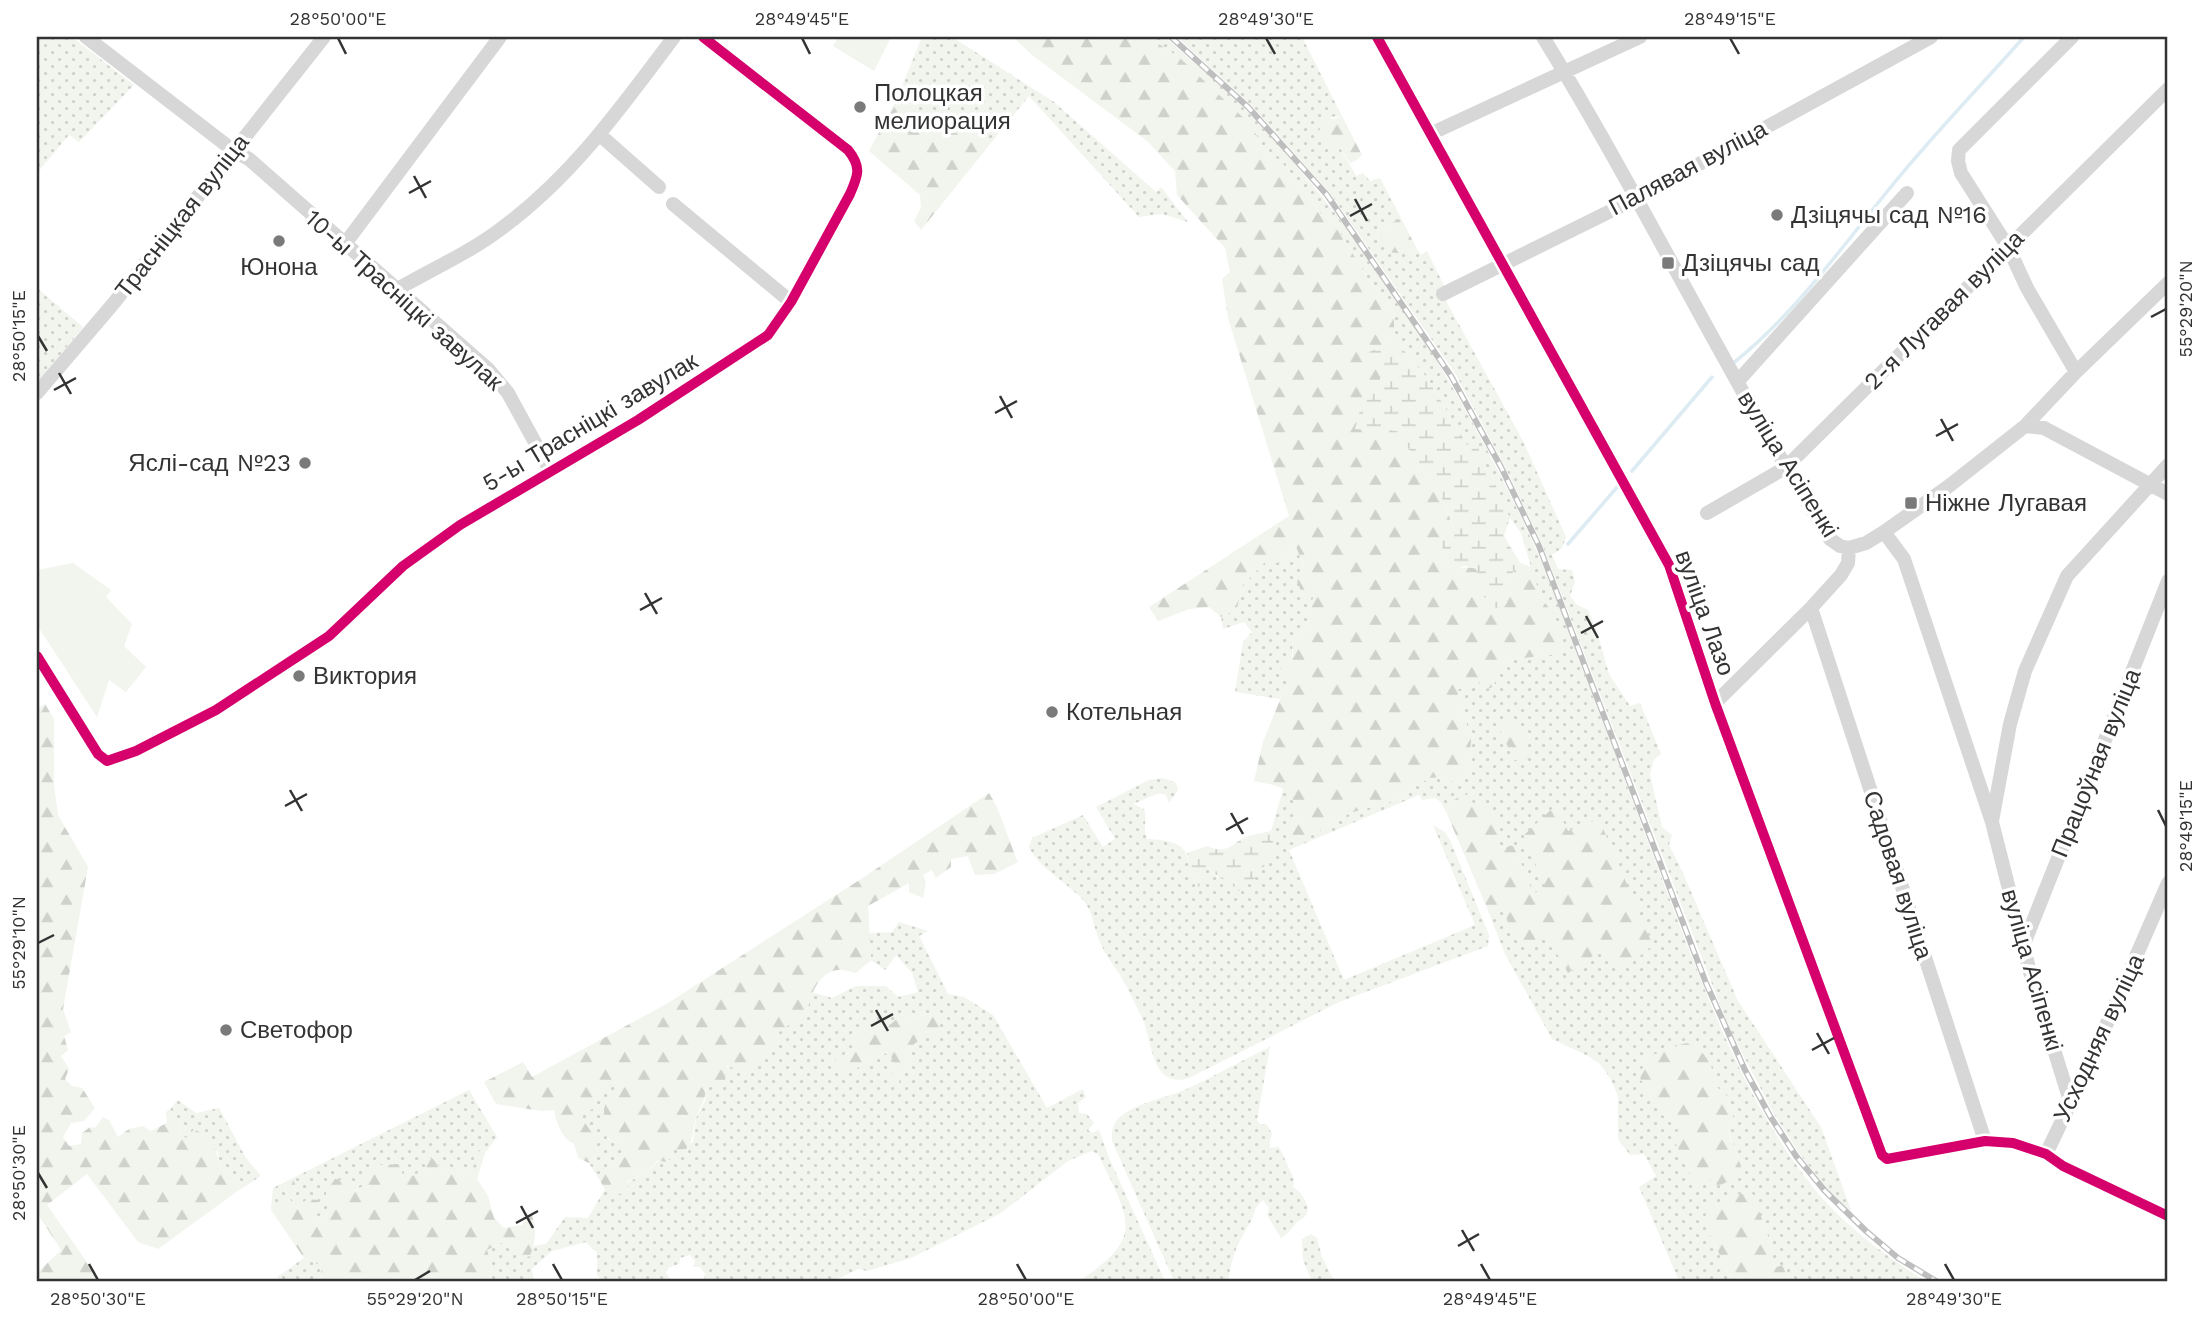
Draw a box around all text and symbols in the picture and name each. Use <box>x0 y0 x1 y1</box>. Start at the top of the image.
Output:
text: 28°50'00"E <box>290 8 386 29</box>
text: 28°49'45"E <box>755 8 849 29</box>
text: 28°49'30"E <box>1218 8 1314 29</box>
text: 28°49'15"E <box>1684 8 1776 29</box>
place label: Полоцкая мелиорация <box>874 79 1011 135</box>
marker: Полоцкая мелиорация <box>852 99 868 115</box>
street label: Палявая вуліца <box>1604 114 1772 221</box>
street label: Трасніцкая вуліца <box>109 128 255 303</box>
place label: Дзіцячы сад №16 <box>1791 201 1987 229</box>
street label: 10-ы Трасніцкі завулак <box>299 204 509 396</box>
marker: Дзіцячы сад №16 <box>1769 207 1785 223</box>
street label: 2-я Лугавая вуліца <box>1859 224 2030 395</box>
marker: Юнона <box>271 233 287 249</box>
place label: Дзіцячы сад <box>1682 249 1819 277</box>
place label: Юнона <box>240 253 318 281</box>
marker: Дзіцячы сад <box>1660 255 1676 271</box>
text: 55°29'20"N <box>2175 260 2196 358</box>
text: 28°50'15"E <box>8 290 29 382</box>
street label: 5-ы Трасніцкі завулак <box>477 346 703 497</box>
street label: вуліца Асіпенкі <box>1732 386 1844 542</box>
place label: Яслі-сад №23 <box>128 449 291 477</box>
marker: Яслі-сад №23 <box>297 455 313 471</box>
place label: Ніжне Лугавая <box>1925 489 2087 517</box>
marker: Ніжне Лугавая <box>1903 495 1919 511</box>
street label: вуліца Лазо <box>1669 547 1741 679</box>
place label: Виктория <box>313 662 417 690</box>
street label: Працоўная вуліца <box>2045 664 2147 861</box>
marker: Виктория <box>291 668 307 684</box>
place label: Котельная <box>1066 698 1182 726</box>
marker: Котельная <box>1044 704 1060 720</box>
text: 28°49'15"E <box>2175 780 2196 872</box>
street label: Садовая вуліца <box>1858 787 1939 963</box>
street label: вуліца Асіпенкі <box>1996 886 2068 1054</box>
text: 55°29'10"N <box>8 896 29 990</box>
street label: Усходняя вуліца <box>2048 949 2150 1126</box>
place label: Светофор <box>240 1016 353 1044</box>
marker: Светофор <box>218 1022 234 1038</box>
text: 28°50'30"E <box>8 1125 29 1221</box>
text: 28°50'30"E <box>50 1288 146 1309</box>
text: 55°29'20"N <box>366 1288 464 1309</box>
text: 28°50'15"E <box>516 1288 608 1309</box>
text: 28°50'00"E <box>978 1288 1074 1309</box>
text: 28°49'45"E <box>1443 1288 1537 1309</box>
text: 28°49'30"E <box>1906 1288 2002 1309</box>

